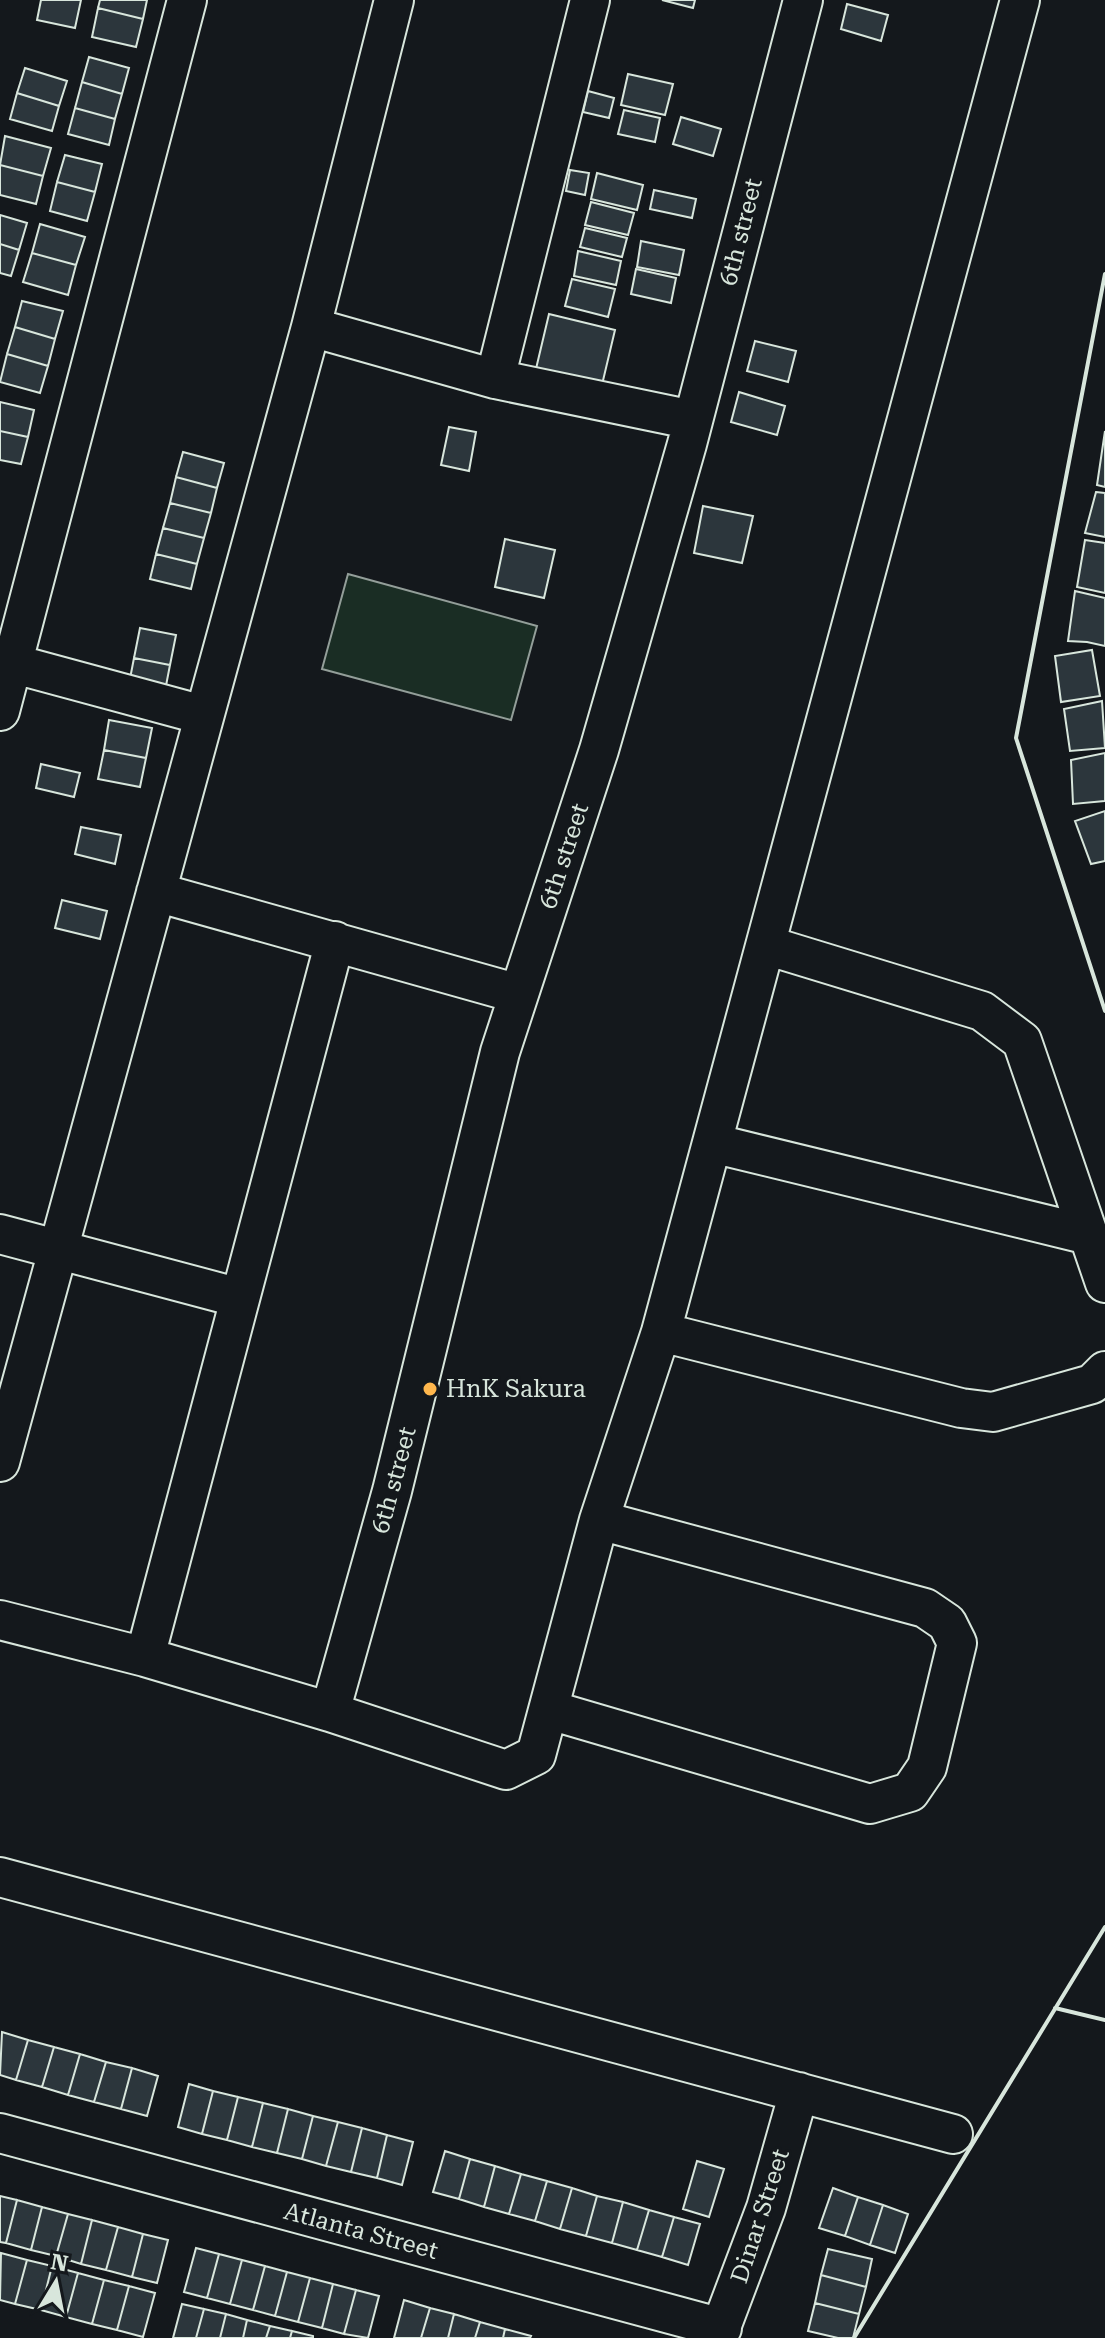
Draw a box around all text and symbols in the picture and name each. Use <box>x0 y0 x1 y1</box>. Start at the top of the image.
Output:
street label: 6th street <box>714 176 768 288</box>
street label: 6th street <box>534 800 594 912</box>
place label: HnK Sakura <box>446 1375 586 1403</box>
marker: HnK Sakura <box>421 1380 439 1398</box>
street label: 6th street <box>366 1424 422 1536</box>
street label: Dinar Street <box>725 2145 795 2287</box>
street label: Atlanta Street <box>281 2197 441 2265</box>
north arrow <box>16 2242 96 2322</box>
text: N <box>49 2249 70 2277</box>

